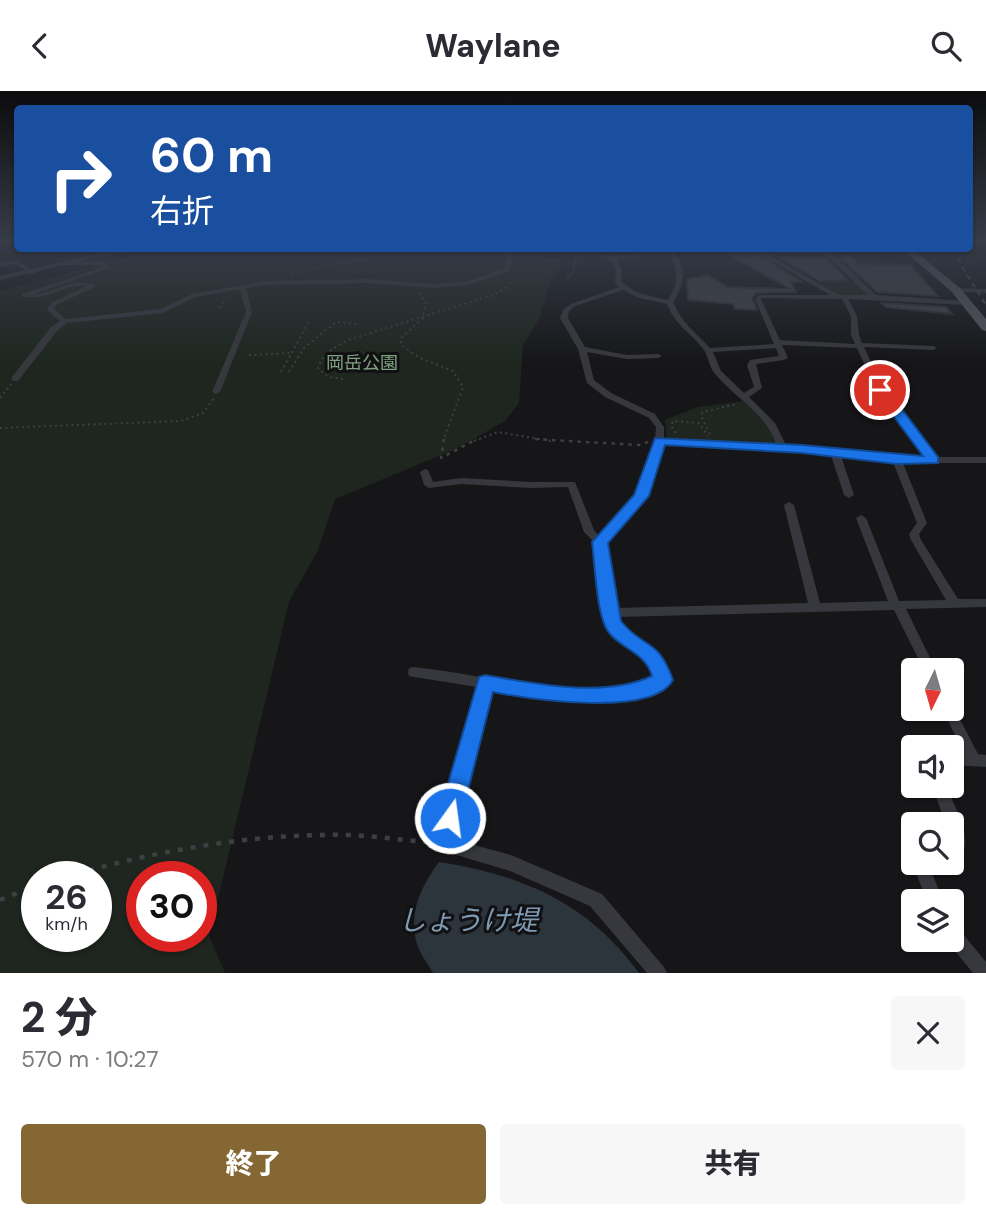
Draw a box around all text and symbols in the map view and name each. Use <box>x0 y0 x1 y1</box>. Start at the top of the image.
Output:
text: Waylane <box>425 25 561 67</box>
icon: back <box>21 27 59 65</box>
icon: search <box>927 27 965 65</box>
text: 60 m <box>150 123 273 187</box>
icon: right <box>35 133 126 224</box>
text: 右折 <box>150 190 214 232</box>
park label: 岡岳公園 <box>326 351 398 375</box>
pin <box>850 360 910 420</box>
icon: arrive <box>861 371 899 409</box>
north arrow <box>901 658 964 721</box>
map controls <box>901 658 964 952</box>
button: sound <box>901 735 964 798</box>
position arrow <box>413 781 487 855</box>
button: search <box>901 812 964 875</box>
speed limit sign: 30 <box>126 861 217 952</box>
text: 26 <box>45 874 88 920</box>
button: layers <box>901 889 964 952</box>
water label: しょうけ堤 <box>398 902 541 939</box>
text: km/h <box>45 912 88 936</box>
text: 2 分 <box>21 990 97 1045</box>
button: close <box>891 996 965 1070</box>
text: 570 m · 10:27 <box>21 1044 158 1074</box>
button: 終了 <box>21 1124 486 1204</box>
button: 共有 <box>500 1124 965 1204</box>

